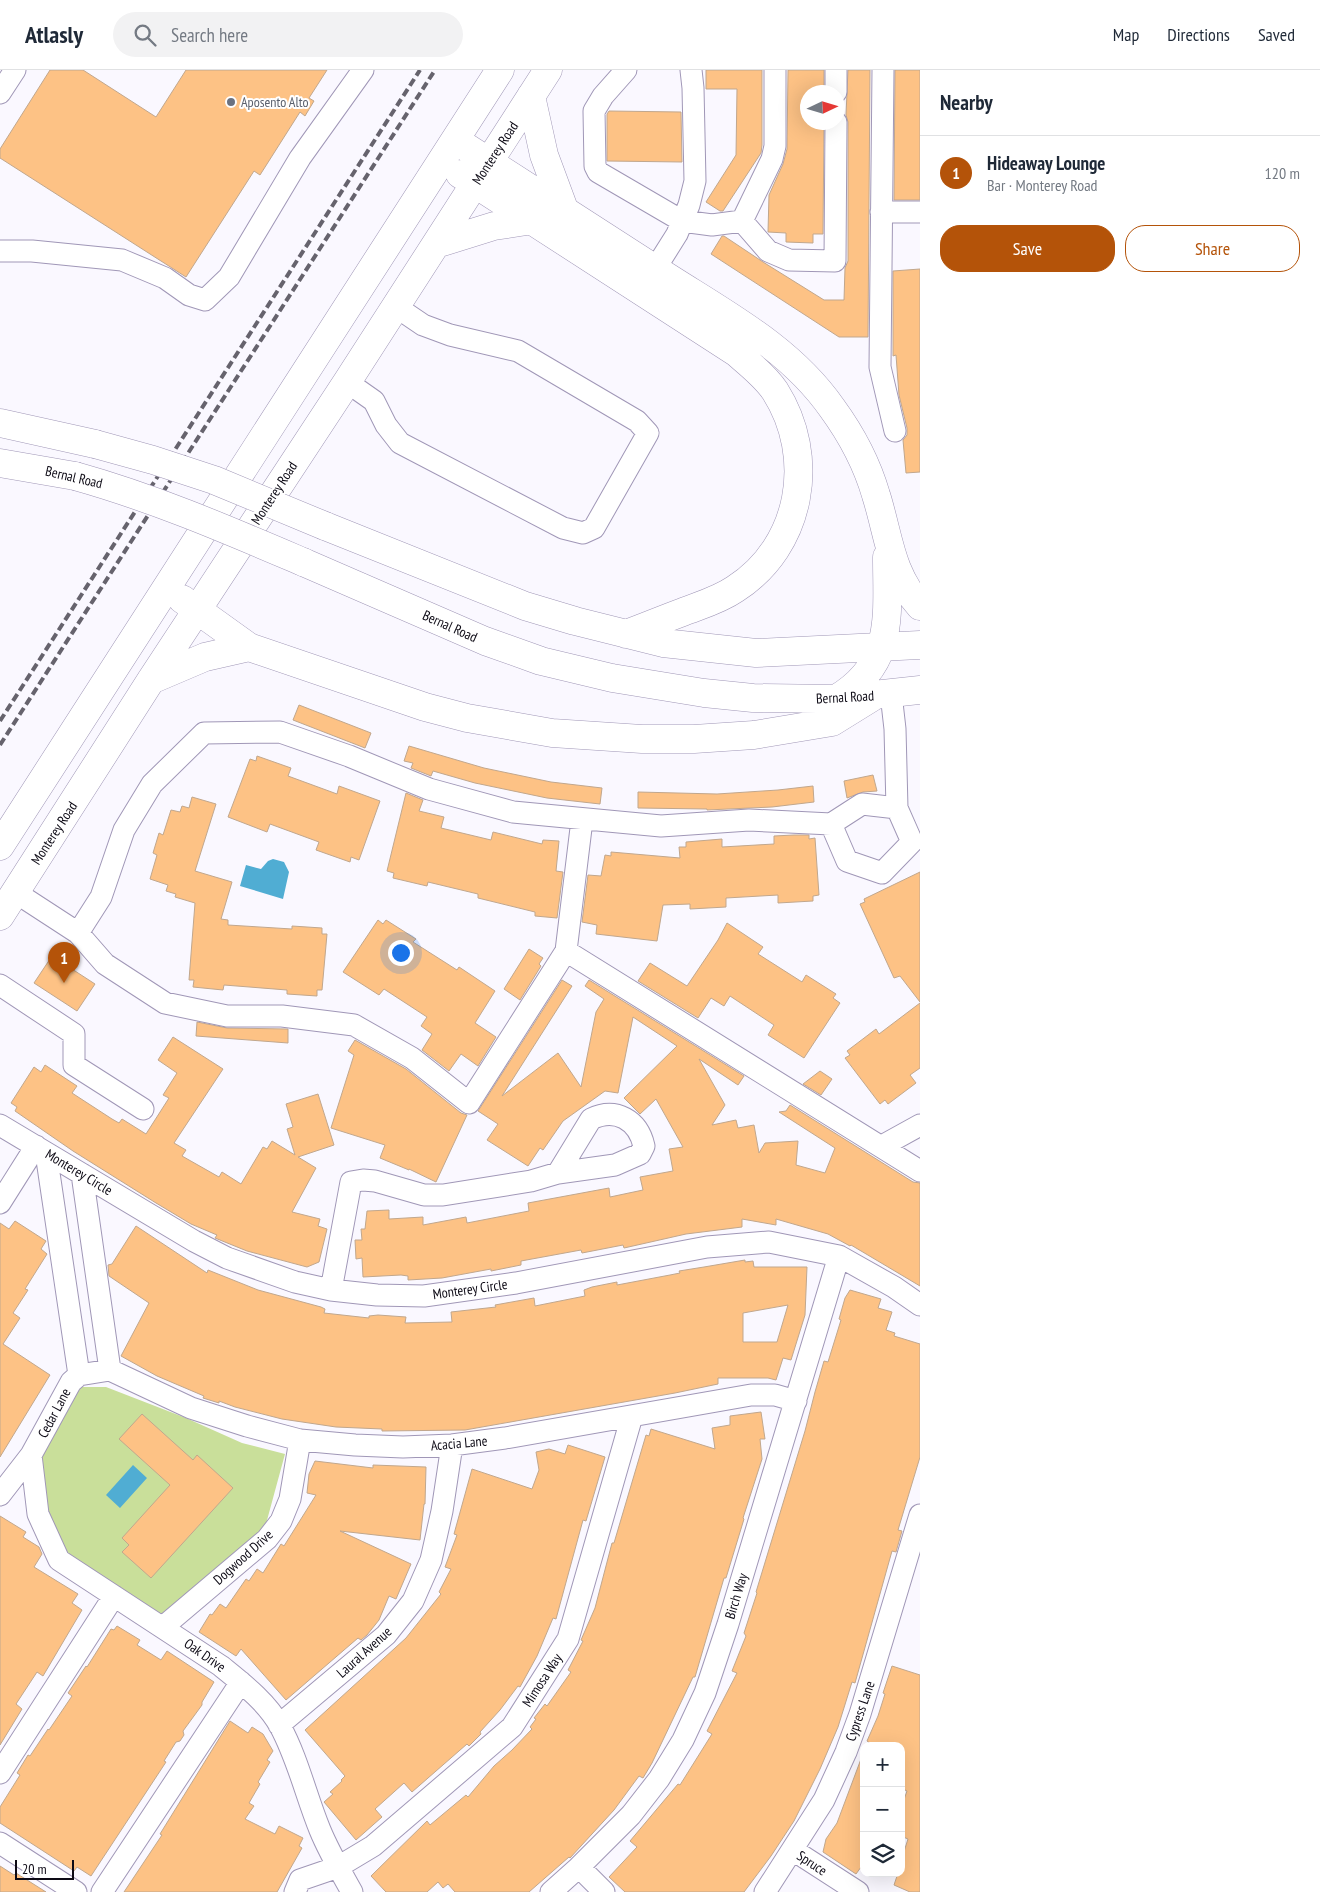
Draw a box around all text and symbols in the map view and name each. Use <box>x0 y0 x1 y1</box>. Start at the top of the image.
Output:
search box <box>113 12 463 57</box>
text: Atlasly <box>25 19 83 50</box>
icon: search <box>131 21 159 49</box>
text: Search here <box>171 23 248 47</box>
text: Map <box>1113 23 1139 46</box>
text: Directions <box>1167 23 1230 46</box>
text: Saved <box>1258 23 1295 46</box>
north arrow <box>800 85 845 130</box>
text: Nearby <box>940 89 993 116</box>
place label: Aposento Alto <box>241 93 308 111</box>
marker: Aposento Alto <box>225 96 237 108</box>
street label: Monterey Road <box>468 118 522 188</box>
text: Hideaway Lounge <box>987 151 1106 175</box>
text: 1 <box>952 163 960 183</box>
text: 120 m <box>1265 163 1300 183</box>
text: Bar · Monterey Road <box>987 175 1097 195</box>
button: Save <box>940 225 1115 272</box>
button: Share <box>1125 225 1300 272</box>
street label: Monterey Road <box>247 458 301 528</box>
street label: Bernal Road <box>44 462 104 492</box>
street label: Bernal Road <box>420 606 480 646</box>
street label: Bernal Road <box>816 686 874 708</box>
street label: Monterey Road <box>27 798 81 868</box>
your location <box>388 940 414 966</box>
pin: 1 <box>48 942 80 983</box>
street label: Monterey Circle <box>42 1145 116 1199</box>
street label: Monterey Circle <box>432 1275 509 1303</box>
street label: Cedar Lane <box>34 1385 75 1441</box>
street label: Acacia Lane <box>430 1432 488 1454</box>
street label: Dogwood Drive <box>209 1525 277 1588</box>
street label: Birch Way <box>720 1570 752 1621</box>
street label: Laural Avenue <box>333 1622 395 1681</box>
street label: Oak Drive <box>181 1634 230 1676</box>
street label: Mimosa Way <box>518 1649 566 1710</box>
street label: Cypress Lane <box>841 1678 879 1743</box>
map controls <box>860 1742 905 1877</box>
button: + <box>860 1742 905 1787</box>
button: − <box>860 1787 905 1832</box>
button: layers <box>860 1832 905 1877</box>
street label: Spruce <box>793 1847 831 1880</box>
scale bar <box>15 1857 74 1880</box>
text: 20 m <box>22 1860 47 1878</box>

